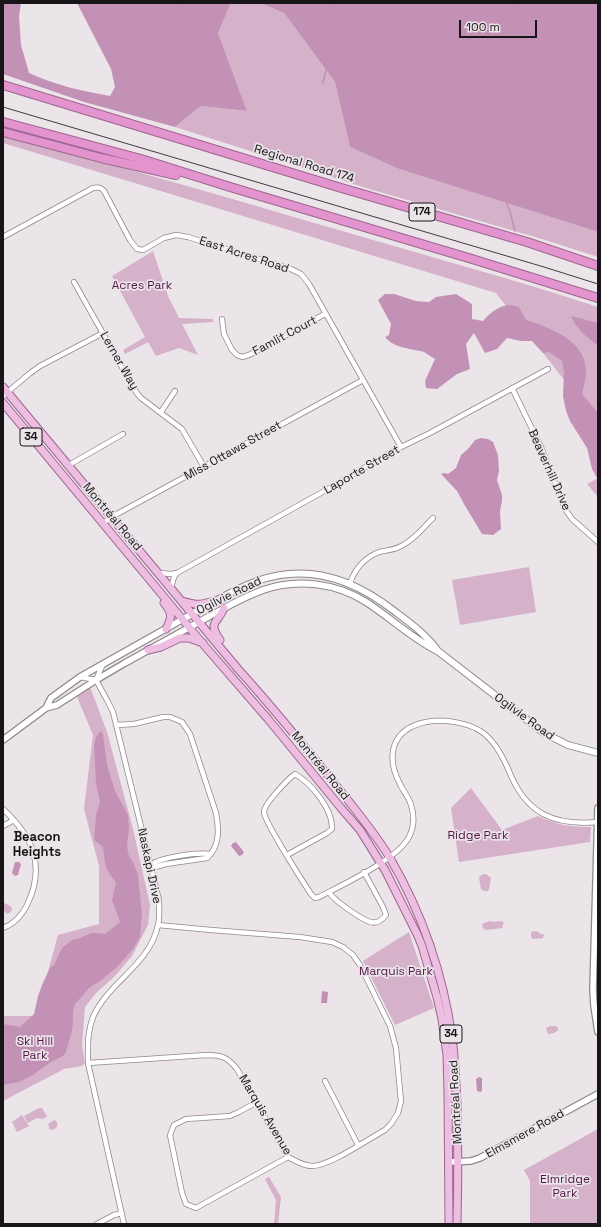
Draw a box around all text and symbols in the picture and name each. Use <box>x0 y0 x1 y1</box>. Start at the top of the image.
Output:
scale bar <box>461 12 539 38</box>
text: 100 m <box>466 19 500 35</box>
street label: Regional Road 174 <box>252 142 356 186</box>
road number: 174 <box>409 203 435 221</box>
street label: East Acres Road <box>197 234 291 276</box>
park label: Acres Park <box>112 279 172 293</box>
street label: Famlit Court <box>250 313 320 359</box>
street label: Lerner Way <box>97 329 141 393</box>
street label: Miss Ottawa Street <box>182 418 284 484</box>
street label: Beaverhill Drive <box>525 427 573 513</box>
road number: 34 <box>20 428 42 446</box>
street label: Laporte Street <box>321 442 403 498</box>
street label: Montréal Road <box>79 480 145 554</box>
street label: Ogilvie Road <box>194 574 264 618</box>
street label: Ogilvie Road <box>491 690 557 744</box>
street label: Montréal Road <box>288 729 352 803</box>
street label: Naskapi Drive <box>134 827 164 905</box>
district label: Beacon Heights <box>13 829 61 860</box>
park label: Ridge Park <box>447 829 509 843</box>
park label: Marquis Park <box>359 965 433 979</box>
road number: 34 <box>440 1025 462 1043</box>
park label: Ski Hill Park <box>17 1035 53 1063</box>
street label: Montréal Road <box>447 1060 465 1144</box>
street label: Marquis Avenue <box>235 1072 295 1158</box>
street label: Elmsmere Road <box>483 1106 567 1162</box>
park label: Elmridge Park <box>540 1173 590 1201</box>

